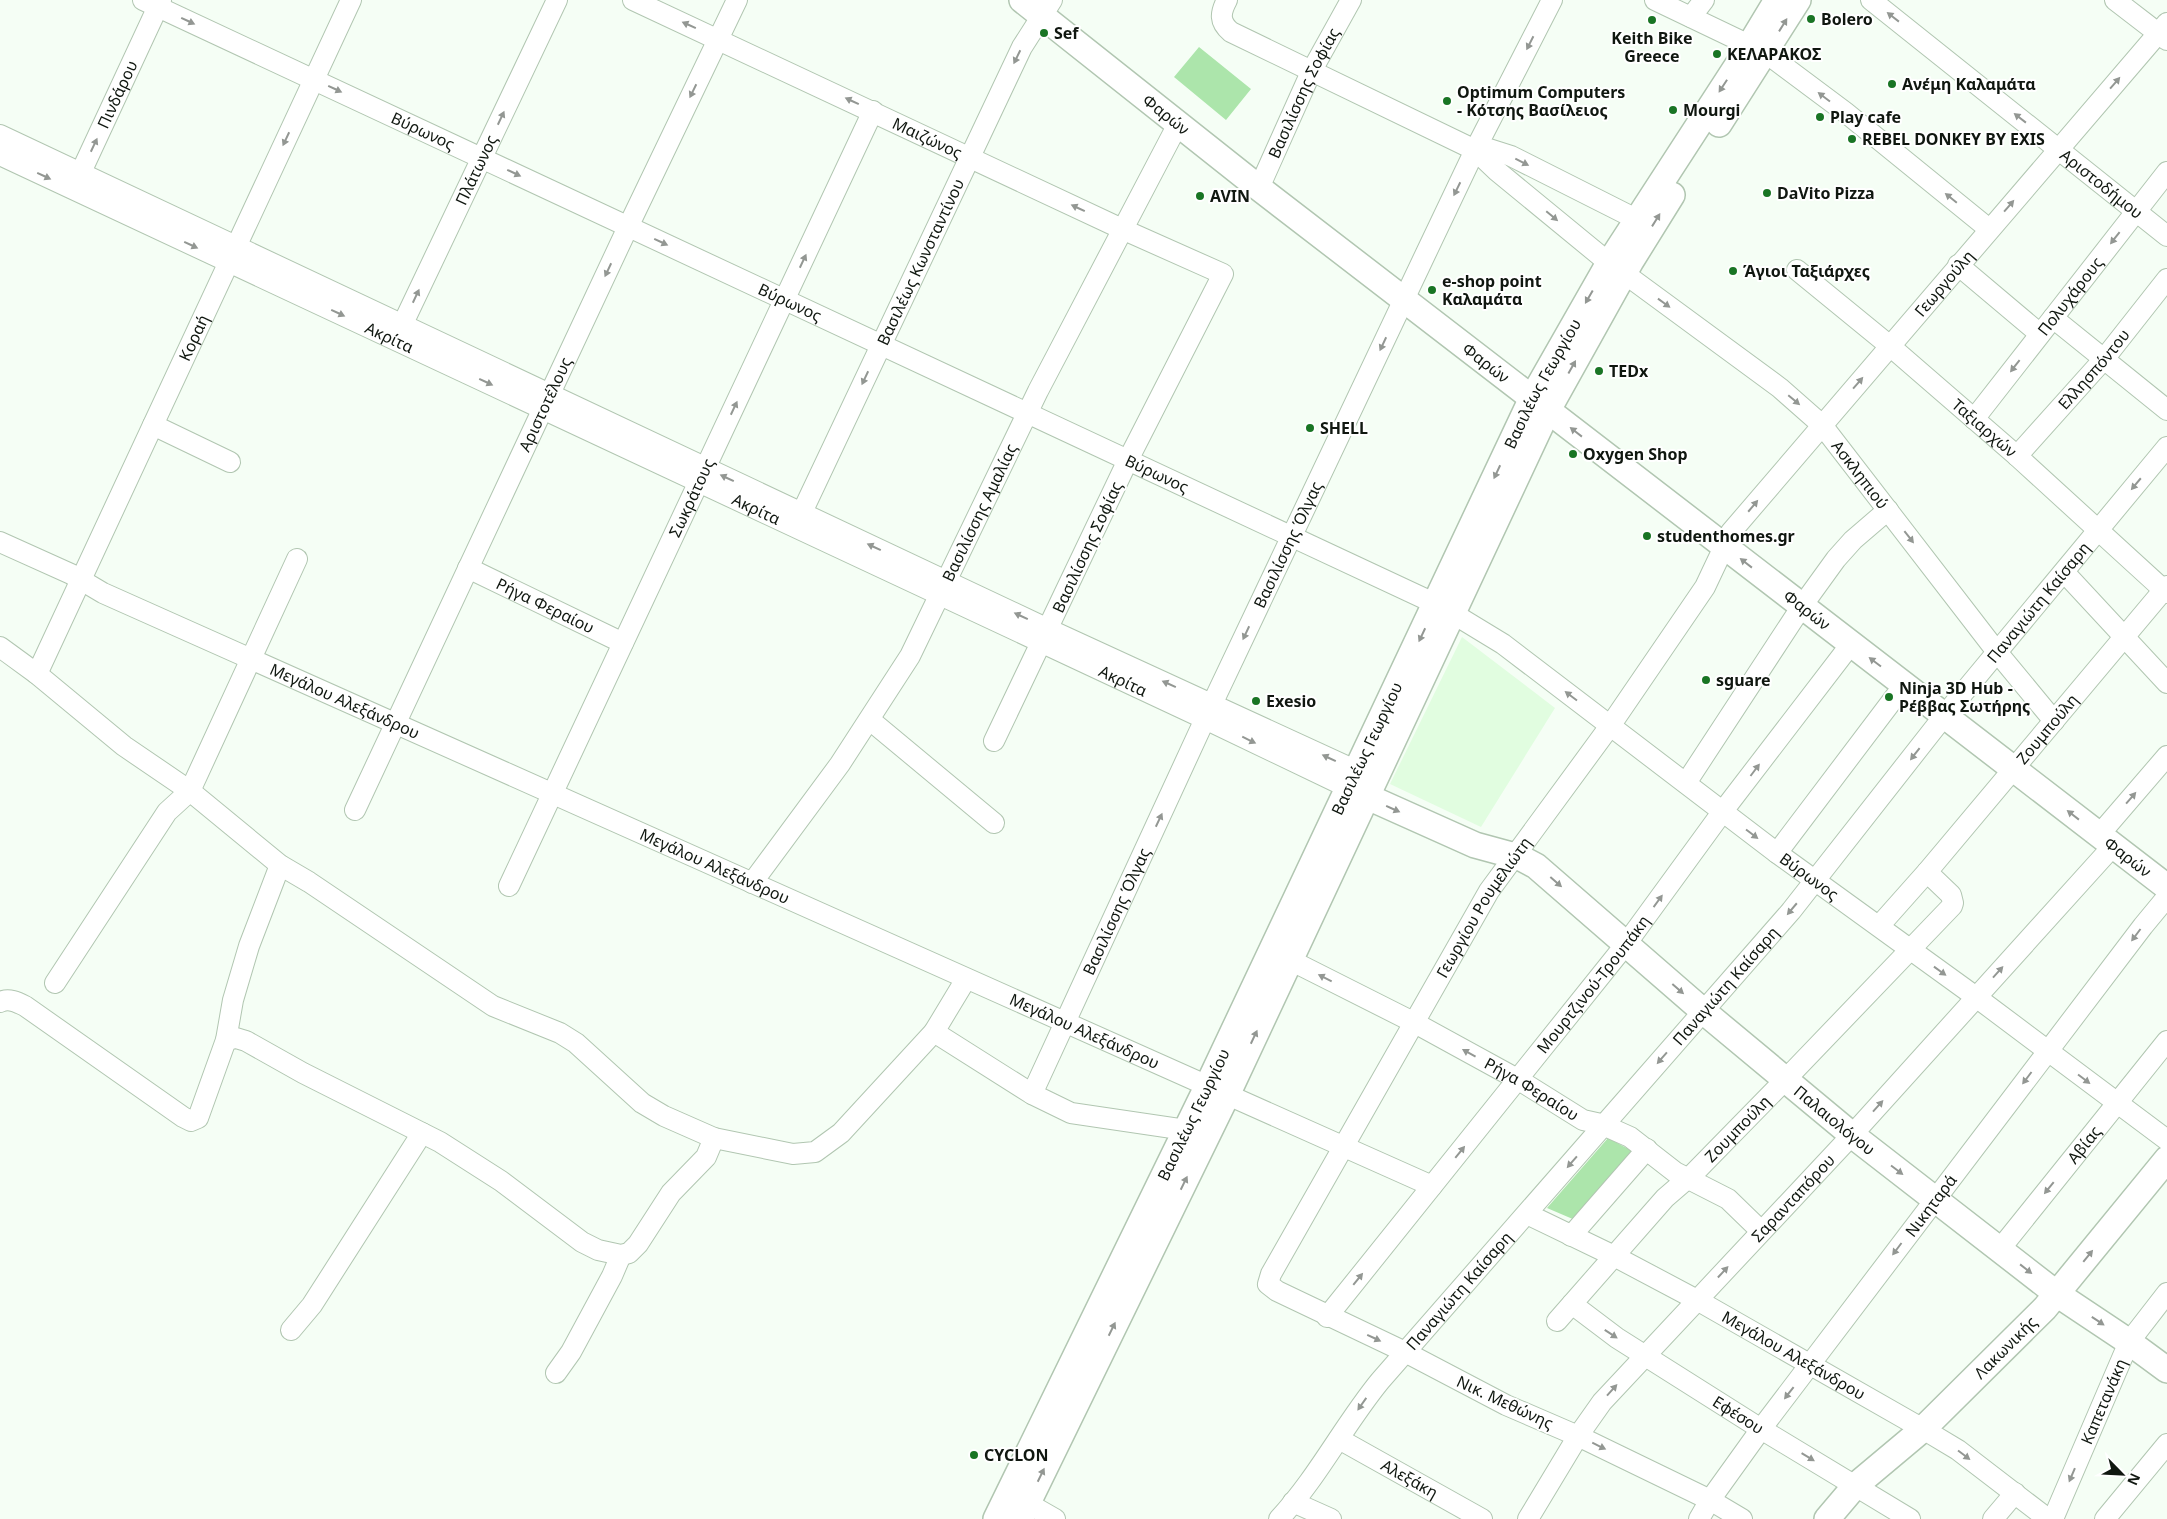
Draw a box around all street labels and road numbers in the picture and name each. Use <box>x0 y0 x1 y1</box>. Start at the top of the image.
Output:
street label: Βασιλίσσης Σοφίας <box>1263 23 1345 162</box>
street label: Πινδάρου <box>92 57 143 132</box>
street label: Φαρών <box>1138 89 1194 140</box>
street label: Βύρωνος <box>388 106 458 155</box>
street label: Μαιζώνος <box>889 112 966 164</box>
street label: Πλάτωνος <box>450 131 502 209</box>
street label: Αριστοδήμου <box>2056 144 2148 224</box>
street label: Βασιλέως Κωνσταντίνου <box>872 175 969 349</box>
street label: Γεωργούλη <box>1909 245 1979 321</box>
street label: Πολυχάρους <box>2032 252 2108 340</box>
street label: Βύρωνος <box>755 278 825 327</box>
street label: Κοραή <box>173 311 214 365</box>
street label: Βασιλέως Γεωργίου <box>1499 315 1586 452</box>
street label: Ακρίτα <box>362 317 417 358</box>
street label: Ελλησπόντου <box>2053 324 2135 414</box>
street label: Φαρών <box>1458 338 1514 388</box>
street label: Αριστοτέλους <box>513 353 577 455</box>
street label: Ταξιαρχών <box>1947 394 2022 462</box>
street label: Ασκληπιού <box>1827 436 1894 513</box>
street label: Βασιλίσσης Αμαλίας <box>937 440 1022 585</box>
street label: Βύρωνος <box>1122 449 1192 498</box>
street label: Σωκράτους <box>663 455 719 541</box>
street label: Βασιλίσσης Όλγας <box>1248 477 1327 612</box>
street label: Βασιλίσσης Σοφίας <box>1047 478 1127 616</box>
street label: Ακρίτα <box>729 488 784 530</box>
street label: Παναγιώτη Καίσαρη <box>1982 537 2095 667</box>
street label: Ρήγα Φεραίου <box>493 572 598 639</box>
street label: Φαρών <box>1779 585 1835 635</box>
street label: Μεγάλου Αλεξάνδρου <box>267 658 423 744</box>
street label: Ακρίτα <box>1095 660 1151 701</box>
street label: Βασιλέως Γεωργίου <box>1326 678 1407 819</box>
street label: Ζουμπούλη <box>2011 689 2083 769</box>
street label: Μεγάλου Αλεξάνδρου <box>636 823 793 909</box>
street label: Γεωργίου Ρουμελιώτη <box>1431 832 1536 982</box>
street label: Φαρών <box>2100 832 2156 882</box>
street label: Βασιλίσσης Όλγας <box>1077 844 1155 979</box>
street label: Βύρωνος <box>1775 848 1843 905</box>
street label: Μουρτζινού-Τρουπάκη <box>1532 911 1654 1058</box>
street label: Παναγιώτη Καίσαρη <box>1668 922 1783 1050</box>
street label: Μεγάλου Αλεξάνδρου <box>1006 988 1163 1074</box>
street label: Βασιλέως Γεωργίου <box>1152 1045 1235 1184</box>
street label: Ρήγα Φεραίου <box>1481 1052 1583 1126</box>
street label: Παλαιολόγου <box>1789 1080 1880 1160</box>
street label: Ζουμπούλη <box>1700 1090 1775 1167</box>
street label: Αβίας <box>2062 1121 2106 1168</box>
street label: Σαρανταπόρου <box>1746 1149 1840 1247</box>
street label: Νικηταρά <box>1900 1170 1962 1241</box>
street label: Παναγιώτη Καίσαρη <box>1401 1227 1517 1355</box>
street label: Μεγάλου Αλεξάνδρου <box>1718 1306 1869 1405</box>
street label: Λακωνικής <box>1969 1311 2042 1383</box>
street label: Καπετανάκη <box>2075 1355 2132 1448</box>
street label: Νικ. Μεθώνης <box>1453 1370 1557 1434</box>
street label: Εφέσου <box>1709 1390 1768 1439</box>
street label: Αλεξάκη <box>1377 1454 1442 1503</box>

